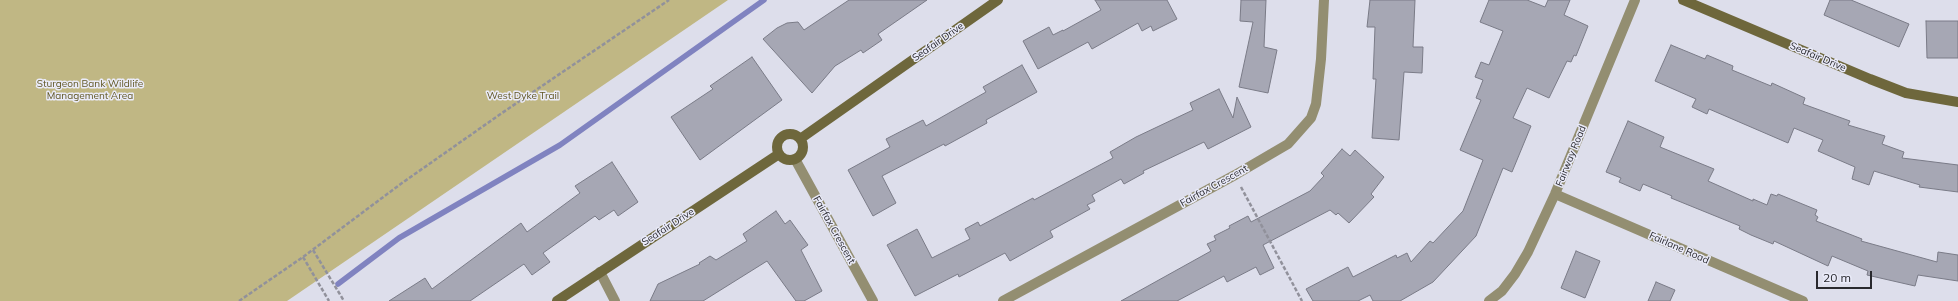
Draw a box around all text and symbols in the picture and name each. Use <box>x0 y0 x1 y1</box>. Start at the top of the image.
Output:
street label: Seafair Drive <box>910 20 966 64</box>
street label: Seafair Drive <box>1788 40 1848 74</box>
park label: Sturgeon Bank Wildlife Management Area <box>37 78 143 102</box>
park label: West Dyke Trail <box>487 90 559 102</box>
street label: Fairway Road <box>1553 124 1589 188</box>
street label: Fairfax Crescent <box>1178 162 1250 210</box>
street label: Fairfax Crescent <box>810 194 858 266</box>
street label: Seafair Drive <box>640 206 696 248</box>
street label: Fairlane Road <box>1647 229 1711 267</box>
scale bar <box>1818 263 1874 289</box>
text: 20 m <box>1823 270 1851 285</box>

